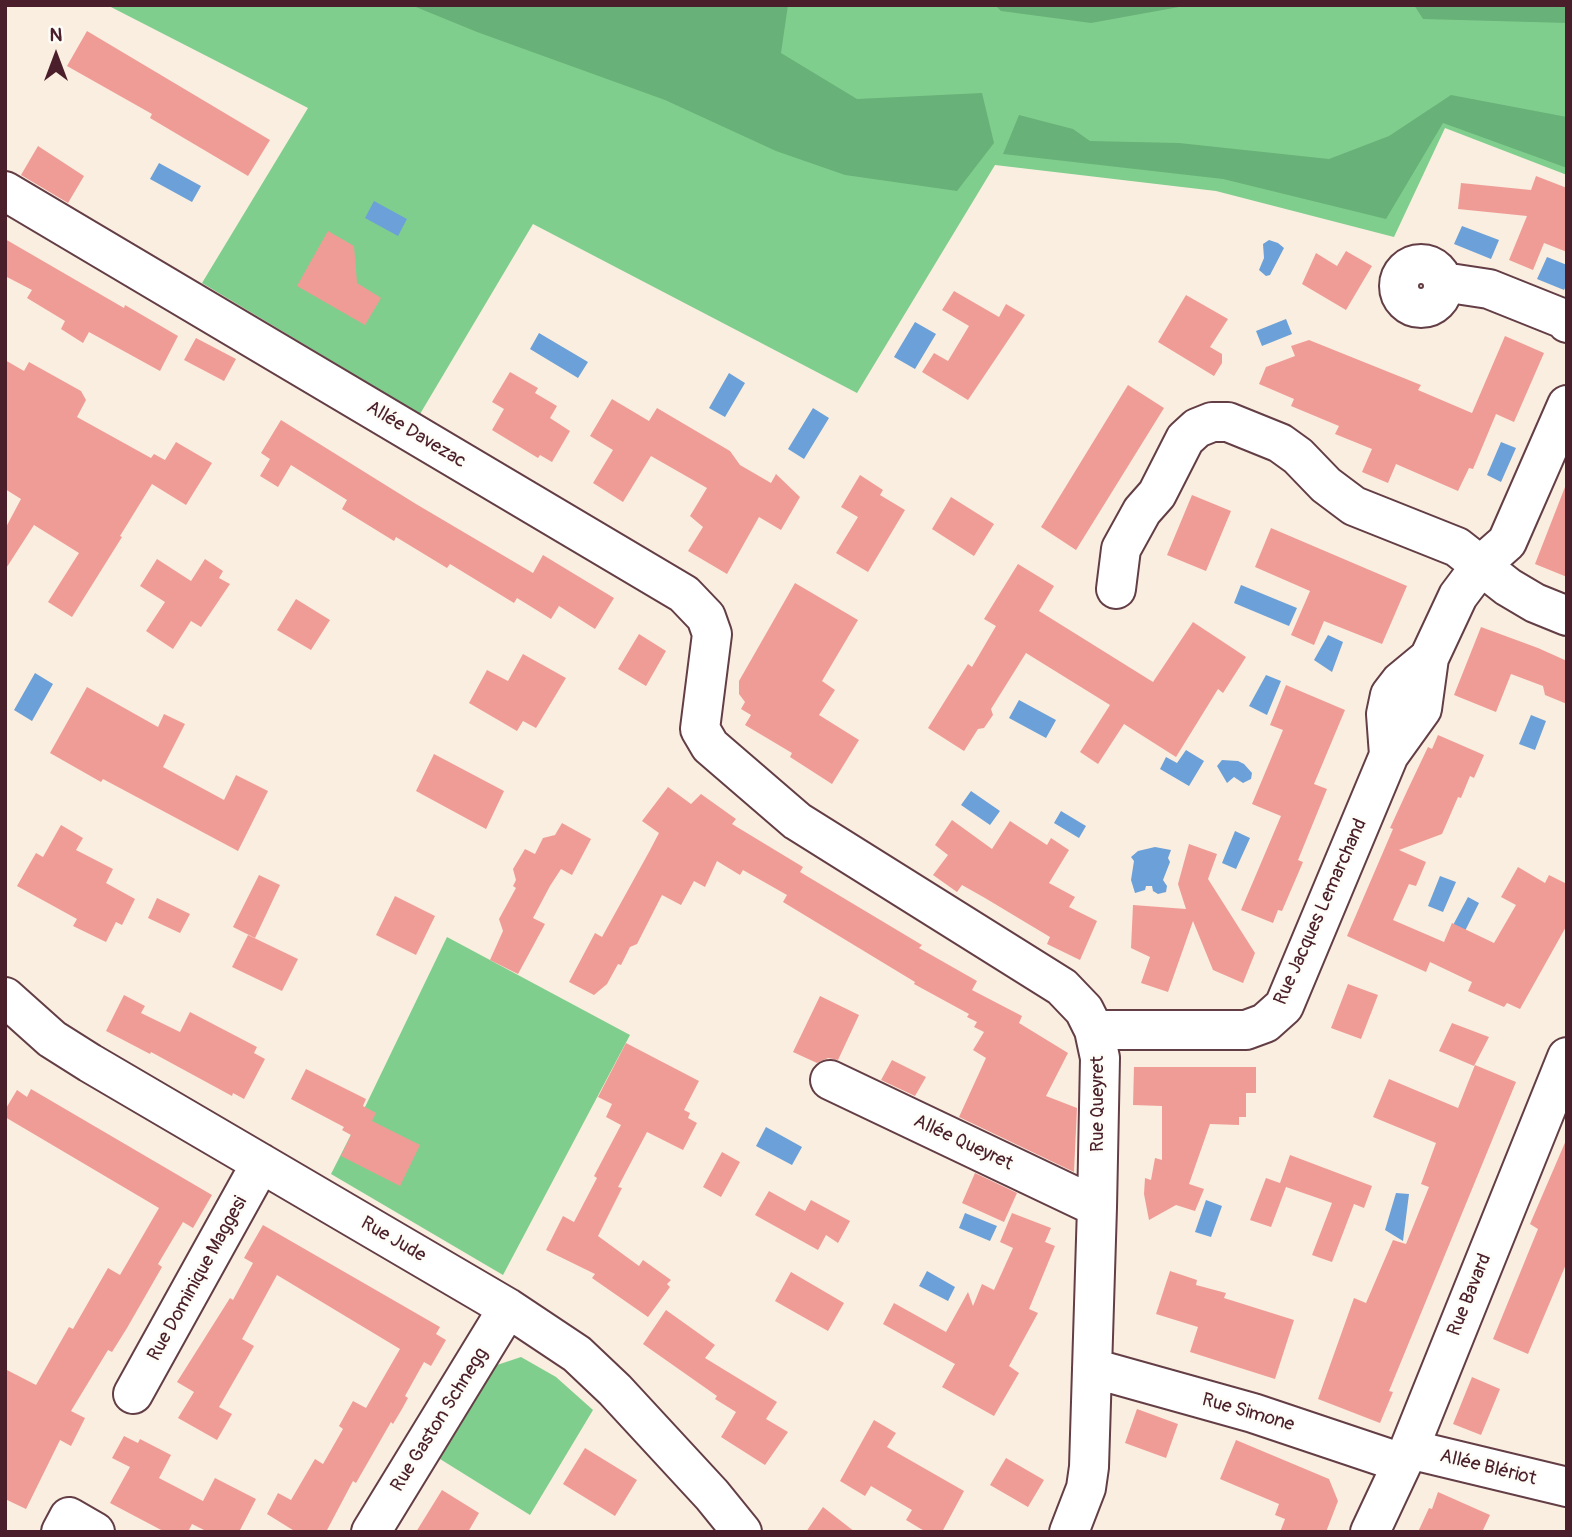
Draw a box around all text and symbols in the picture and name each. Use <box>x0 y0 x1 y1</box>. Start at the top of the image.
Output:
north arrow <box>21 21 91 91</box>
text: N <box>50 23 62 47</box>
street label: Allée Davezac <box>362 396 470 474</box>
street label: Rue Jacques Lemarchand <box>1270 815 1372 1009</box>
street label: Rue Queyret <box>1087 1056 1109 1152</box>
street label: Allée Queyret <box>910 1110 1016 1176</box>
street label: Rue Dominique Maggesi <box>143 1193 253 1365</box>
street label: Rue Jude <box>356 1212 430 1268</box>
street label: Rue Bavard <box>1443 1251 1497 1339</box>
street label: Rue Gaston Schnegg <box>387 1344 493 1496</box>
street label: Rue Simone <box>1199 1389 1297 1437</box>
street label: Allée Blériot <box>1438 1445 1538 1491</box>

